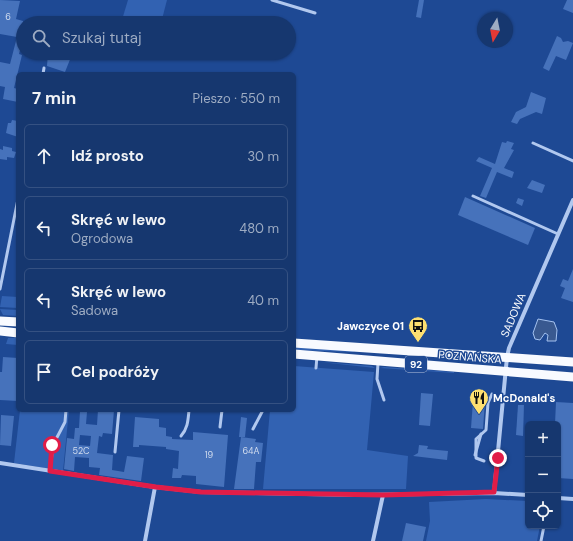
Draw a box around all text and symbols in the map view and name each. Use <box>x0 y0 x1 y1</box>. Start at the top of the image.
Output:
house number: 6 <box>5 11 11 23</box>
north arrow <box>477 12 513 48</box>
search box <box>16 16 296 60</box>
icon: search <box>30 27 52 49</box>
text: Szukaj tutaj <box>62 28 142 48</box>
text: 7 min <box>32 87 76 109</box>
text: Pieszo · 550 m <box>192 90 280 107</box>
icon: ahead <box>33 145 55 167</box>
text: Idź prosto <box>71 146 144 166</box>
text: 30 m <box>247 148 279 165</box>
text: Skręć w lewo <box>71 210 166 230</box>
icon: left <box>33 217 55 239</box>
text: 480 m <box>239 220 279 237</box>
text: Ogrodowa <box>71 230 133 247</box>
text: Skręć w lewo <box>71 282 166 302</box>
icon: left <box>33 289 55 311</box>
street label: SADOWA <box>497 291 529 339</box>
text: 40 m <box>247 292 279 309</box>
text: Sadowa <box>71 302 118 319</box>
bus stop icon: Jawczyce 01 <box>407 315 429 343</box>
place label: Jawczyce 01 <box>337 319 404 333</box>
street label: POZNAŃSKA <box>438 347 502 367</box>
road number: 92 <box>405 356 427 372</box>
icon: arrive <box>33 361 55 383</box>
text: Cel podróży <box>71 362 159 382</box>
restaurant icon: McDonald's <box>468 387 490 415</box>
place label: McDonald's <box>493 391 555 405</box>
map controls <box>525 421 561 529</box>
button: + <box>525 421 561 457</box>
route start <box>43 436 61 454</box>
house number: 52C <box>73 445 90 457</box>
house number: 64A <box>242 445 260 457</box>
house number: 19 <box>205 449 214 461</box>
route end <box>489 449 507 467</box>
button: − <box>525 457 561 493</box>
button: locate <box>525 493 561 529</box>

